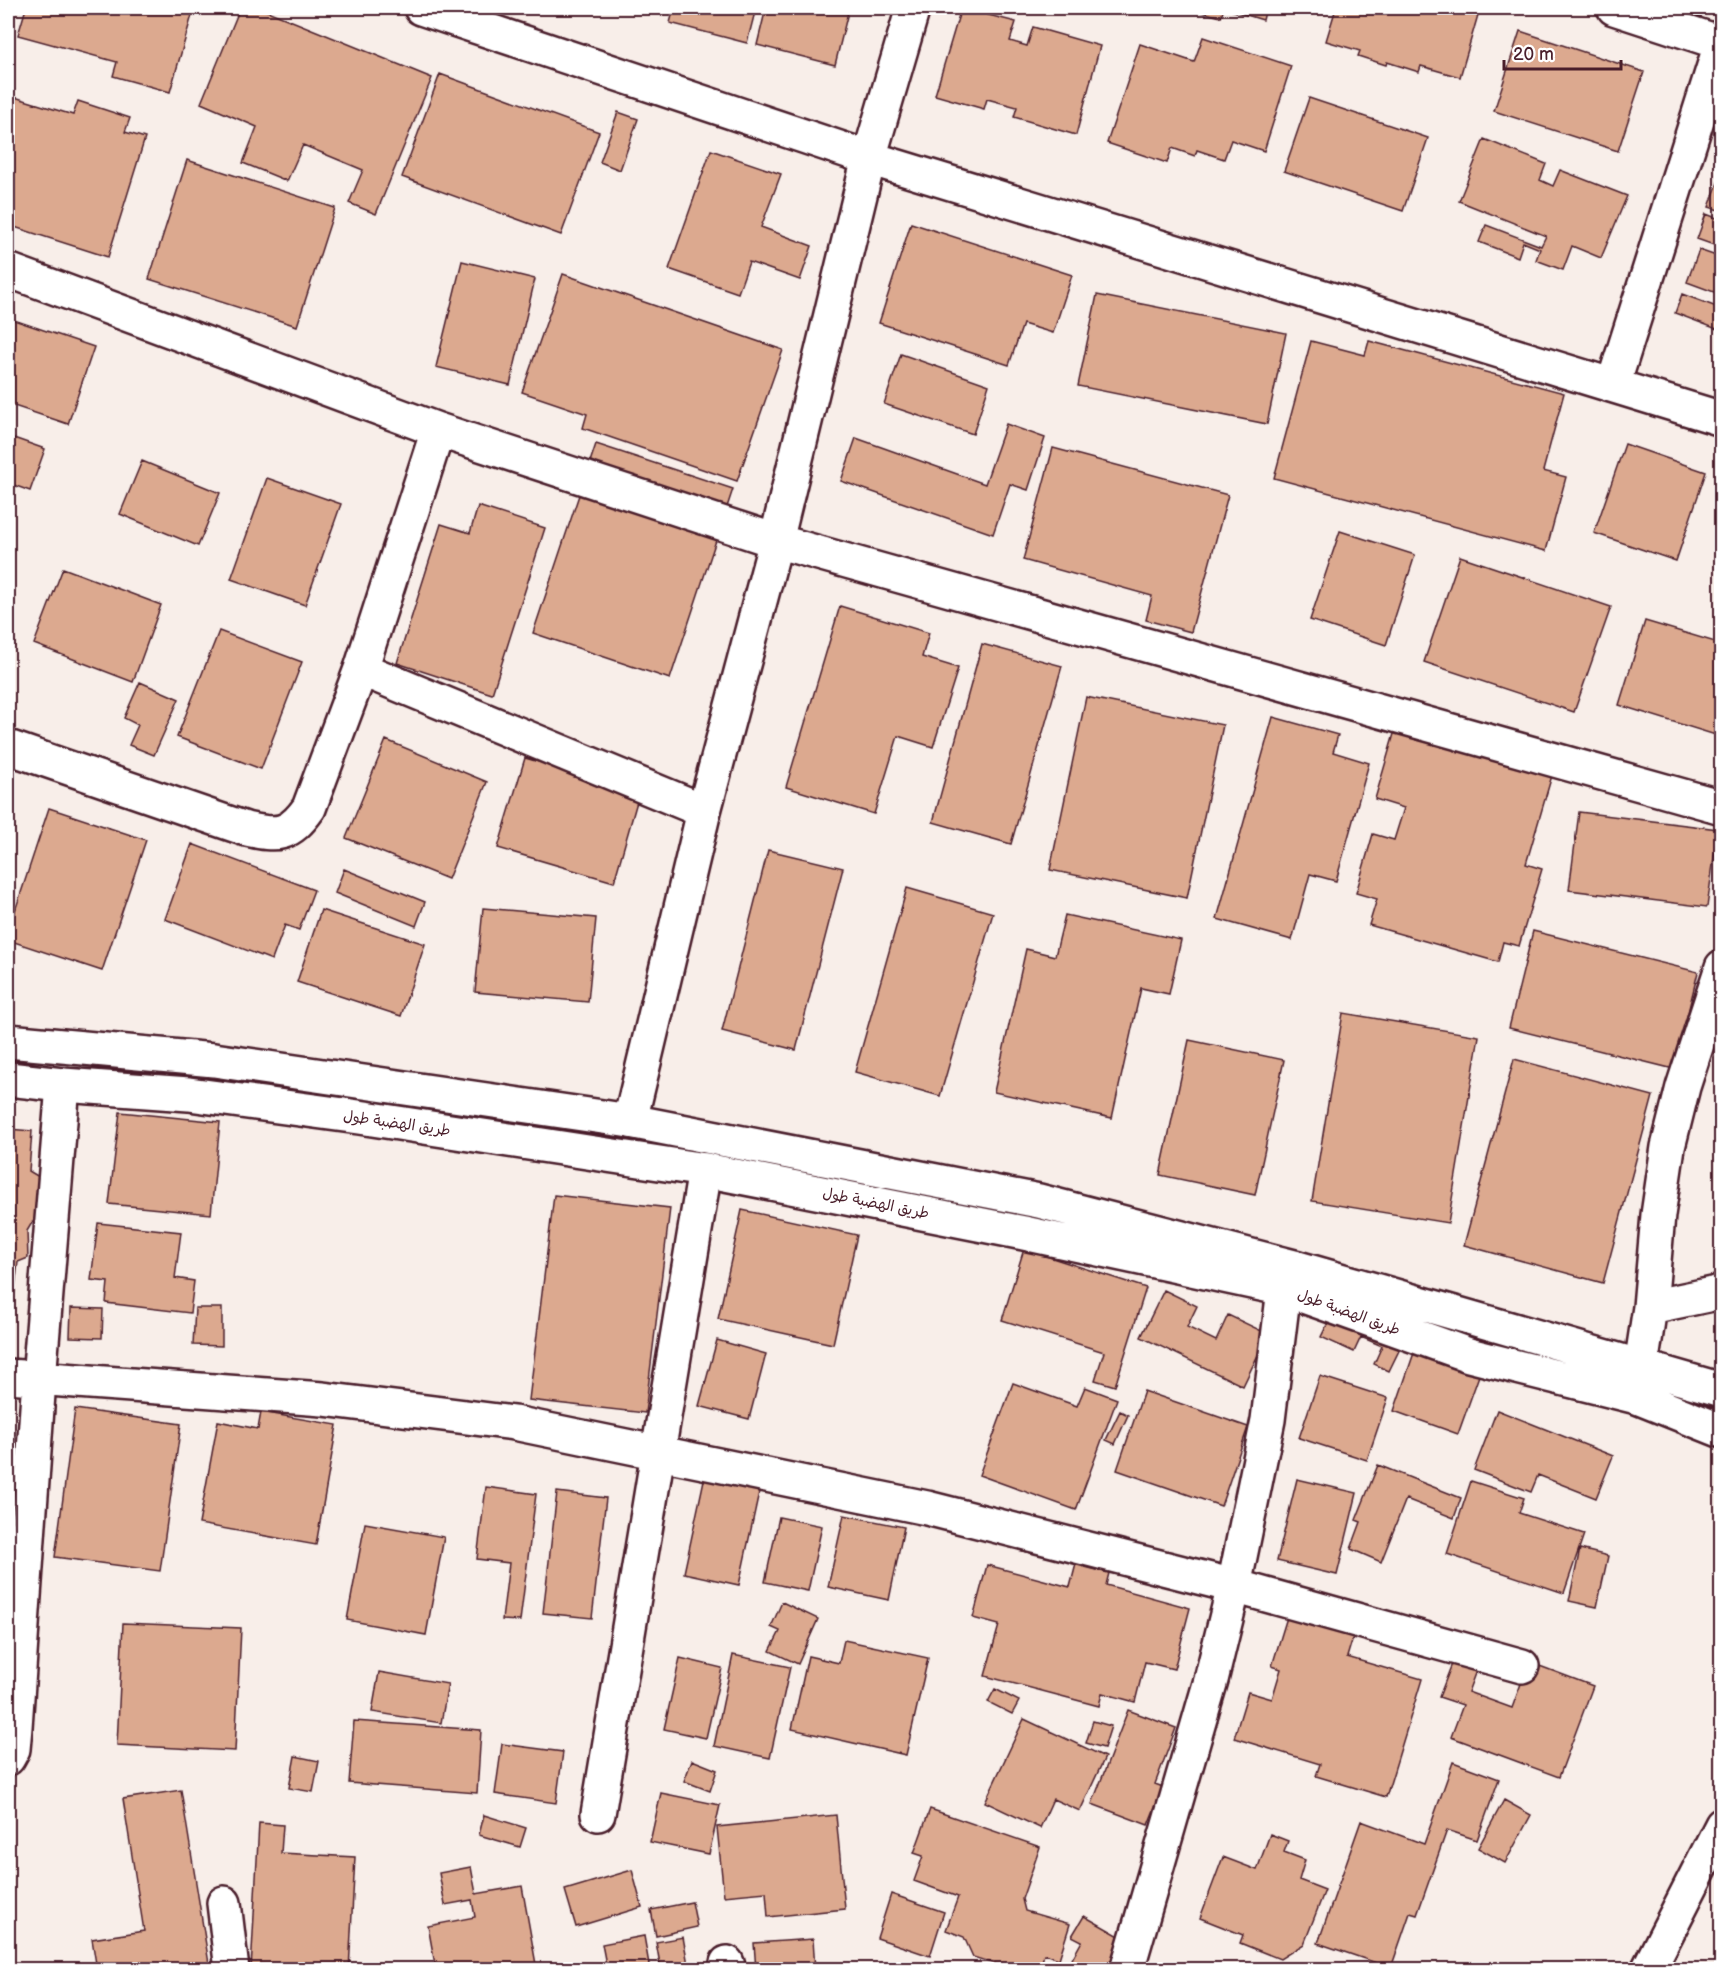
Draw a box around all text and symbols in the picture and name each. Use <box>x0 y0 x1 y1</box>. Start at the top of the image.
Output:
scale bar <box>1504 33 1621 71</box>
text: 20 m <box>1513 44 1554 65</box>
street label: طريق الهضبة طول <box>342 1107 452 1140</box>
street label: طريق الهضبة طول <box>821 1184 931 1223</box>
street label: طريق الهضبة طول <box>1295 1285 1403 1340</box>

